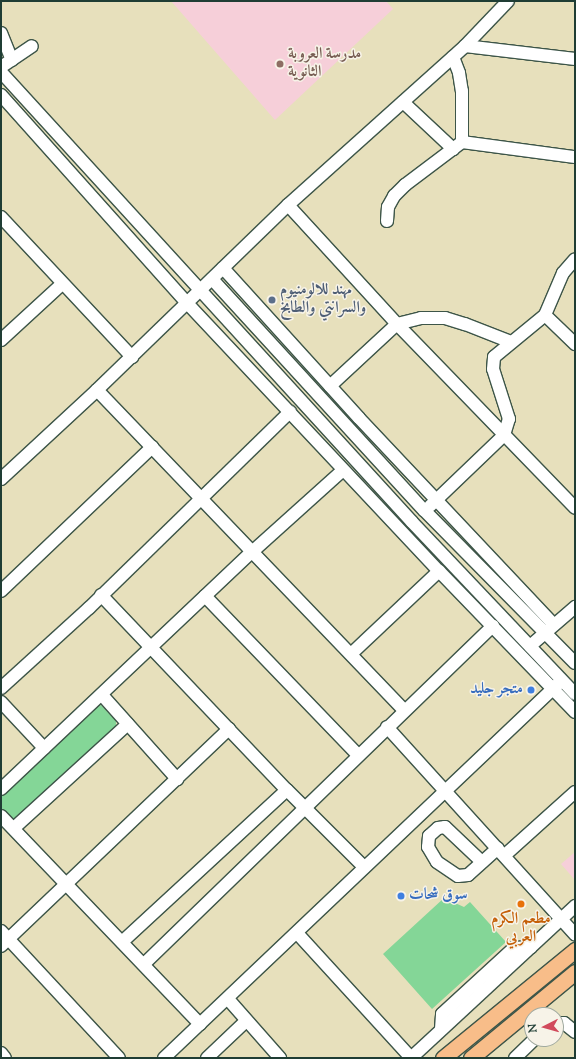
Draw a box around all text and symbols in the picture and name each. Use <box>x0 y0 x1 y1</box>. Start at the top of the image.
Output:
place label: مدرسة العروبة الثانوية <box>288 45 361 83</box>
marker: مدرسة العروبة الثانوية <box>275 59 285 69</box>
place label: مهند للالومنيوم والسرانتي والطابخ <box>280 281 366 319</box>
marker: مهند للالومنيوم والسرانتي والطابخ <box>267 295 277 305</box>
place label: متجر جليد <box>470 680 523 700</box>
marker: متجر جليد <box>526 685 536 695</box>
place label: سوق شحات <box>409 886 468 906</box>
marker: سوق شحات <box>396 891 406 901</box>
marker: مطعم الكرم العربي <box>516 899 526 909</box>
place label: مطعم الكرم العربي <box>491 910 551 948</box>
north arrow <box>524 1007 564 1047</box>
text: N <box>525 1023 541 1033</box>

